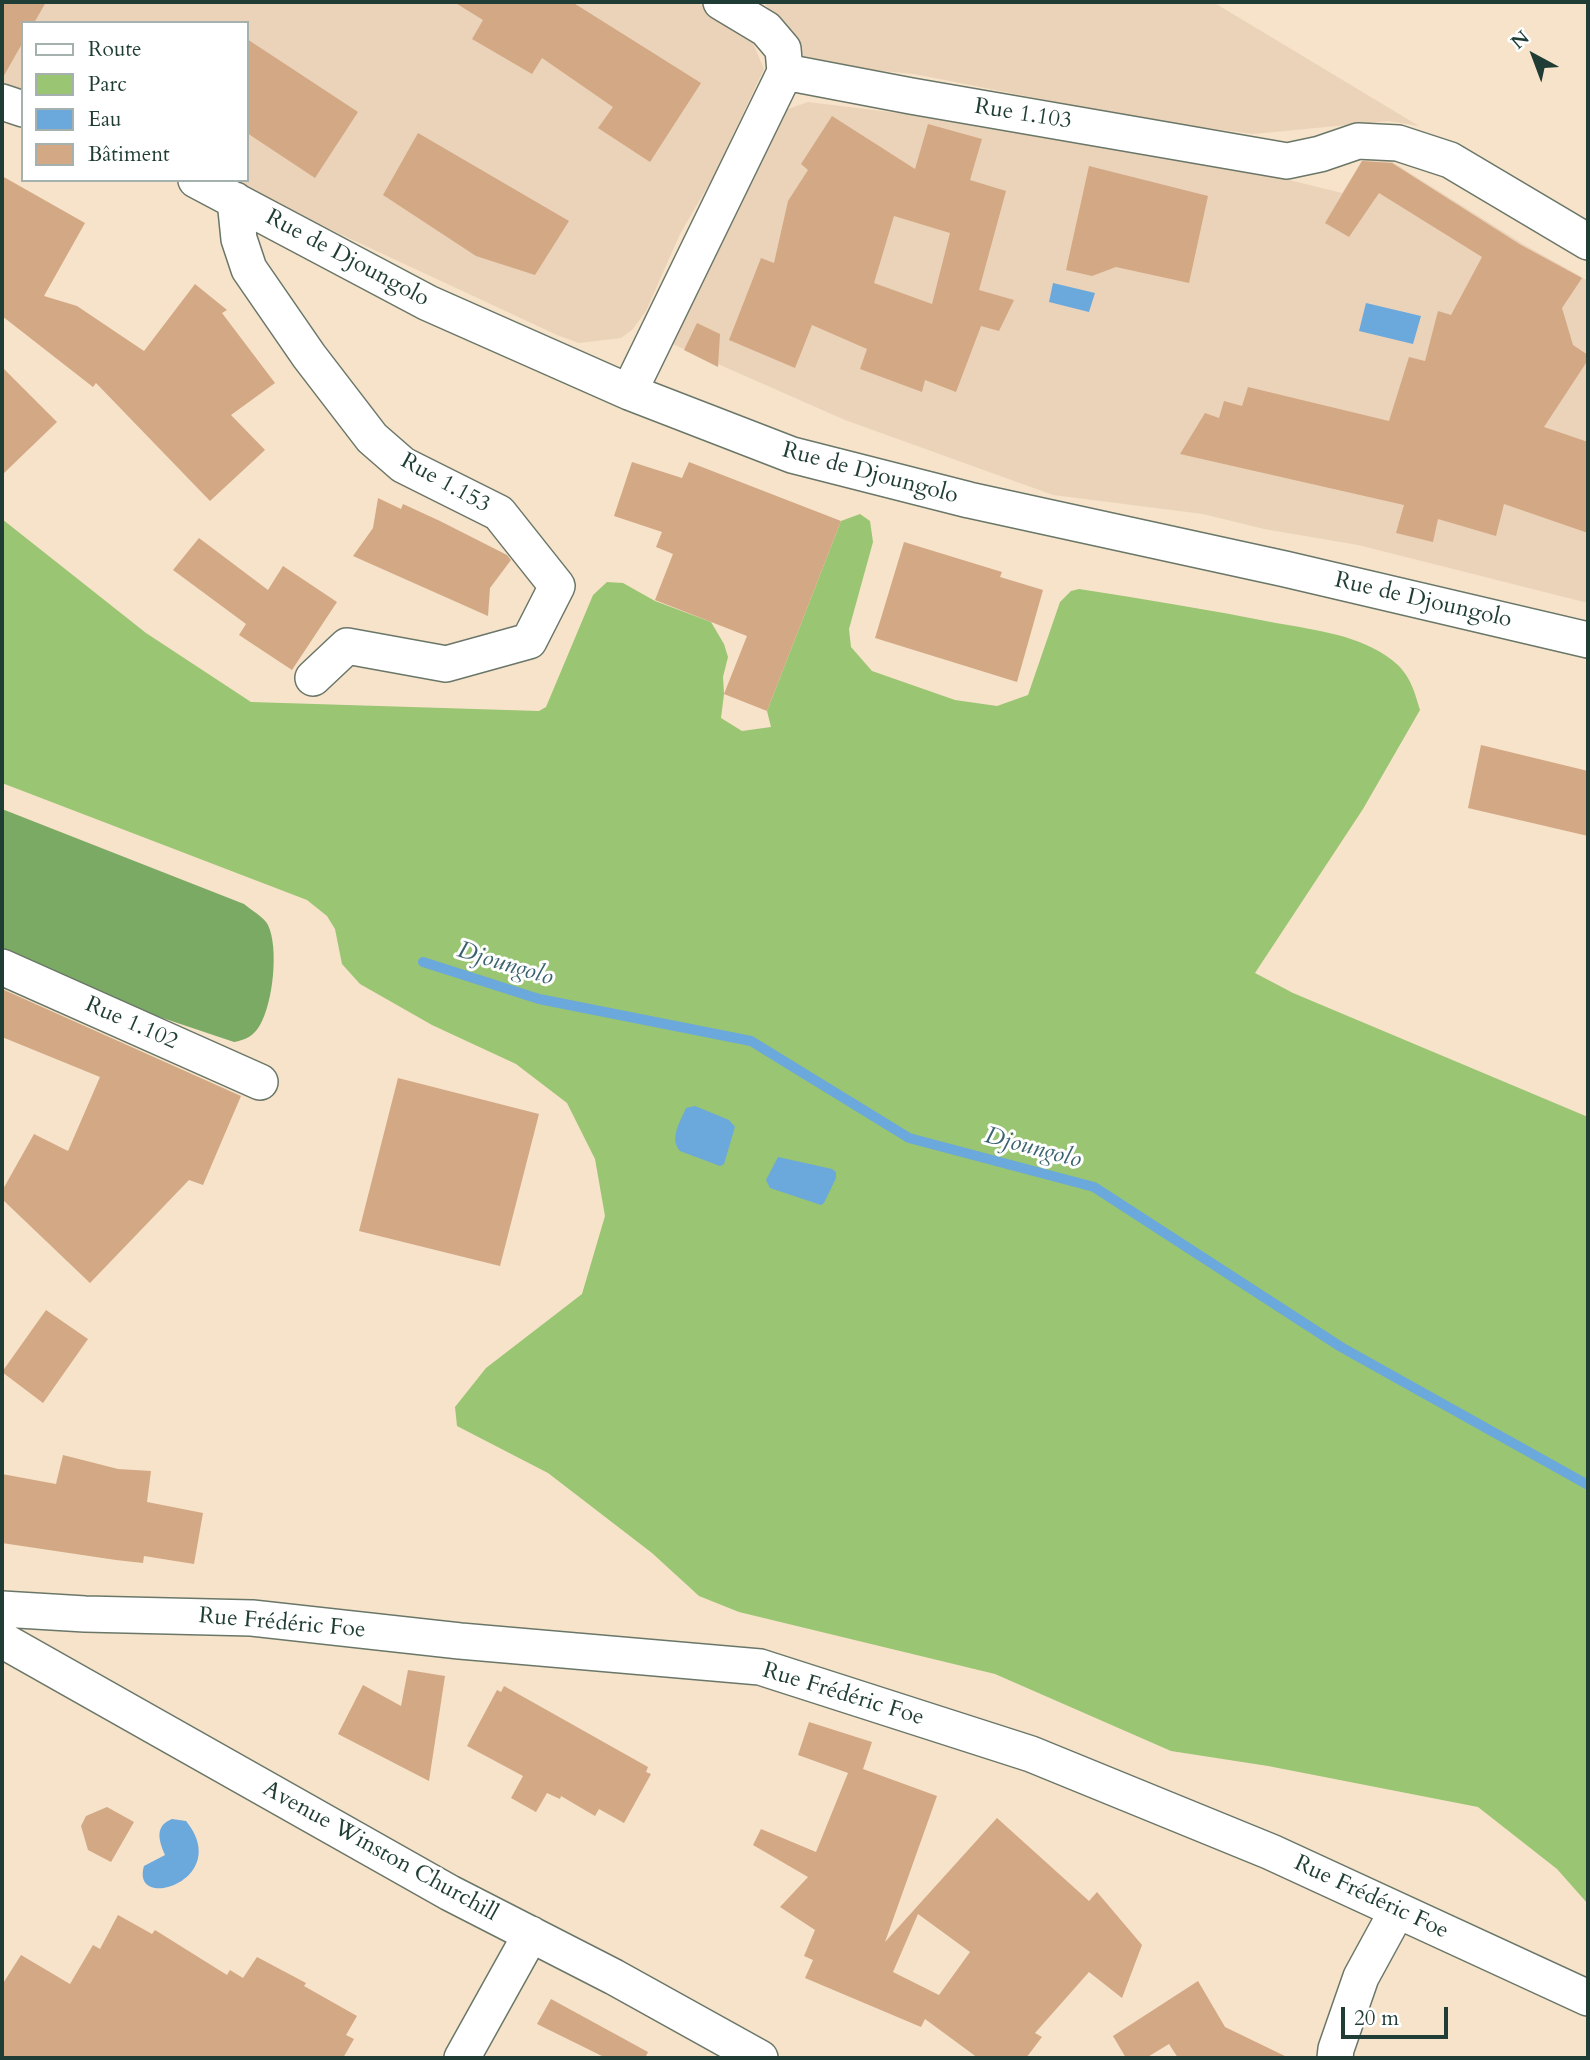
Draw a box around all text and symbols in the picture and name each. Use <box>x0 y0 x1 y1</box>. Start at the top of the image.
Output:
legend <box>21 21 248 182</box>
north arrow <box>1499 21 1569 91</box>
text: N <box>1505 25 1535 55</box>
text: Route <box>88 35 142 64</box>
text: Parc <box>88 70 127 99</box>
street label: Rue 1.103 <box>972 94 1074 136</box>
text: Eau <box>88 105 122 134</box>
text: Bâtiment <box>88 140 170 169</box>
street label: Rue de Djoungolo <box>261 204 433 314</box>
street label: Rue de Djoungolo <box>779 437 961 511</box>
street label: Rue 1.153 <box>395 448 495 520</box>
street label: Rue de Djoungolo <box>1332 567 1514 635</box>
water label: Djoungolo <box>454 937 556 993</box>
street label: Rue 1.102 <box>81 991 181 1057</box>
water label: Djoungolo <box>982 1122 1084 1176</box>
street label: Rue Frédéric Foe <box>197 1603 367 1645</box>
street label: Rue Frédéric Foe <box>759 1657 927 1733</box>
street label: Avenue Winston Churchill <box>257 1776 503 1928</box>
street label: Rue Frédéric Foe <box>1289 1850 1453 1946</box>
scale bar <box>1345 1994 1452 2038</box>
text: 20 m <box>1354 2004 1399 2033</box>

